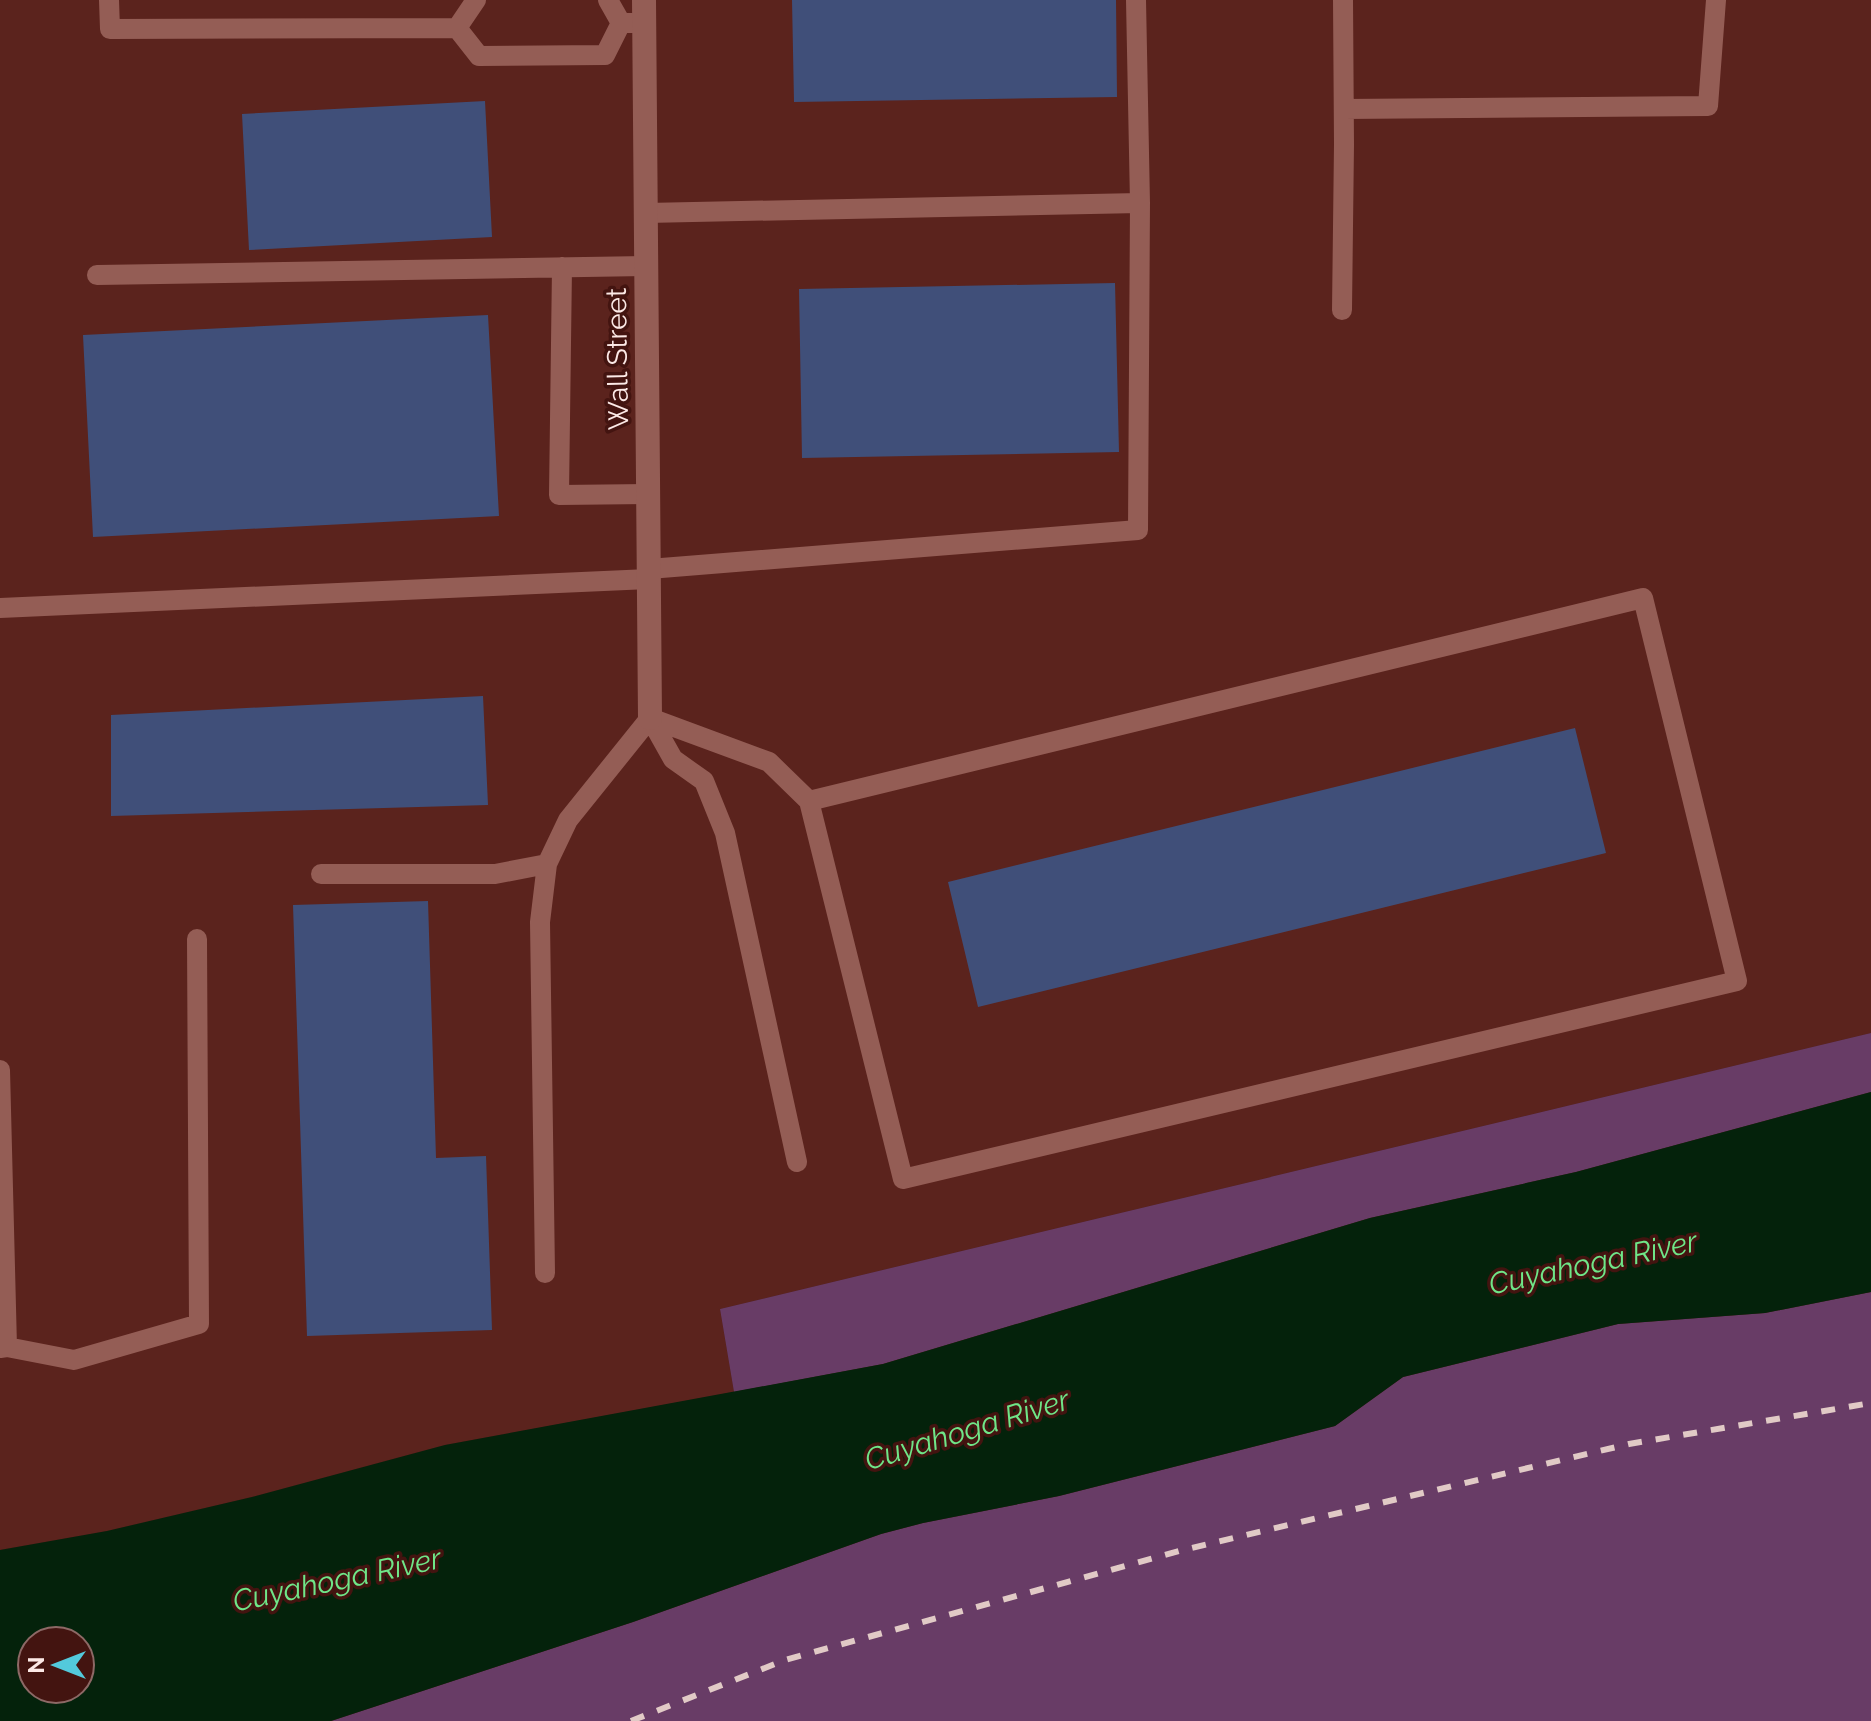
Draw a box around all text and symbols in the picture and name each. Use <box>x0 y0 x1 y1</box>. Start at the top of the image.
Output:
street label: Wall Street <box>600 287 635 430</box>
water label: Cuyahoga River <box>1486 1223 1702 1302</box>
water label: Cuyahoga River <box>860 1381 1075 1477</box>
water label: Cuyahoga River <box>230 1540 446 1619</box>
north arrow <box>16 1625 96 1705</box>
text: N <box>23 1657 49 1673</box>

